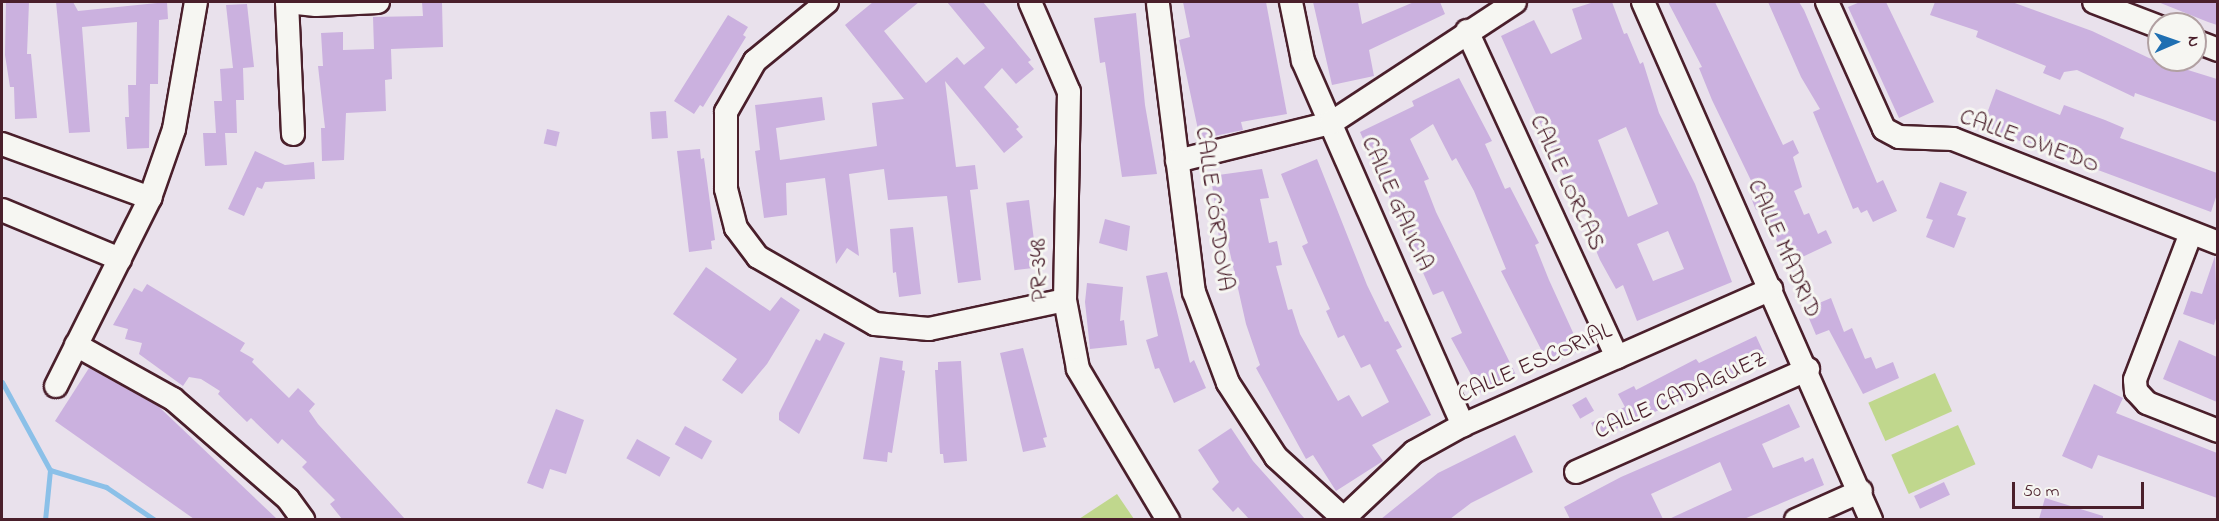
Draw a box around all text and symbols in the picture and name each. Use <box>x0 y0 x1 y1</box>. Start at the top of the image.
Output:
north arrow <box>2147 12 2207 72</box>
text: N <box>2181 36 2205 47</box>
street label: CALLE OVIEDO <box>1955 103 2103 181</box>
street label: CALLE LORCAS <box>1522 111 1610 255</box>
street label: CALLE CÓRDOVA <box>1187 125 1239 293</box>
street label: CALLE GALICIA <box>1354 132 1438 276</box>
street label: CALLE MADRID <box>1740 175 1826 323</box>
street label: PR-348 <box>1025 238 1055 302</box>
street label: CALLE ESCORIAL <box>1454 317 1616 411</box>
street label: CALLE CADAGUEZ <box>1591 345 1771 447</box>
scale bar <box>2015 470 2147 508</box>
text: 50 m <box>2023 479 2060 505</box>

